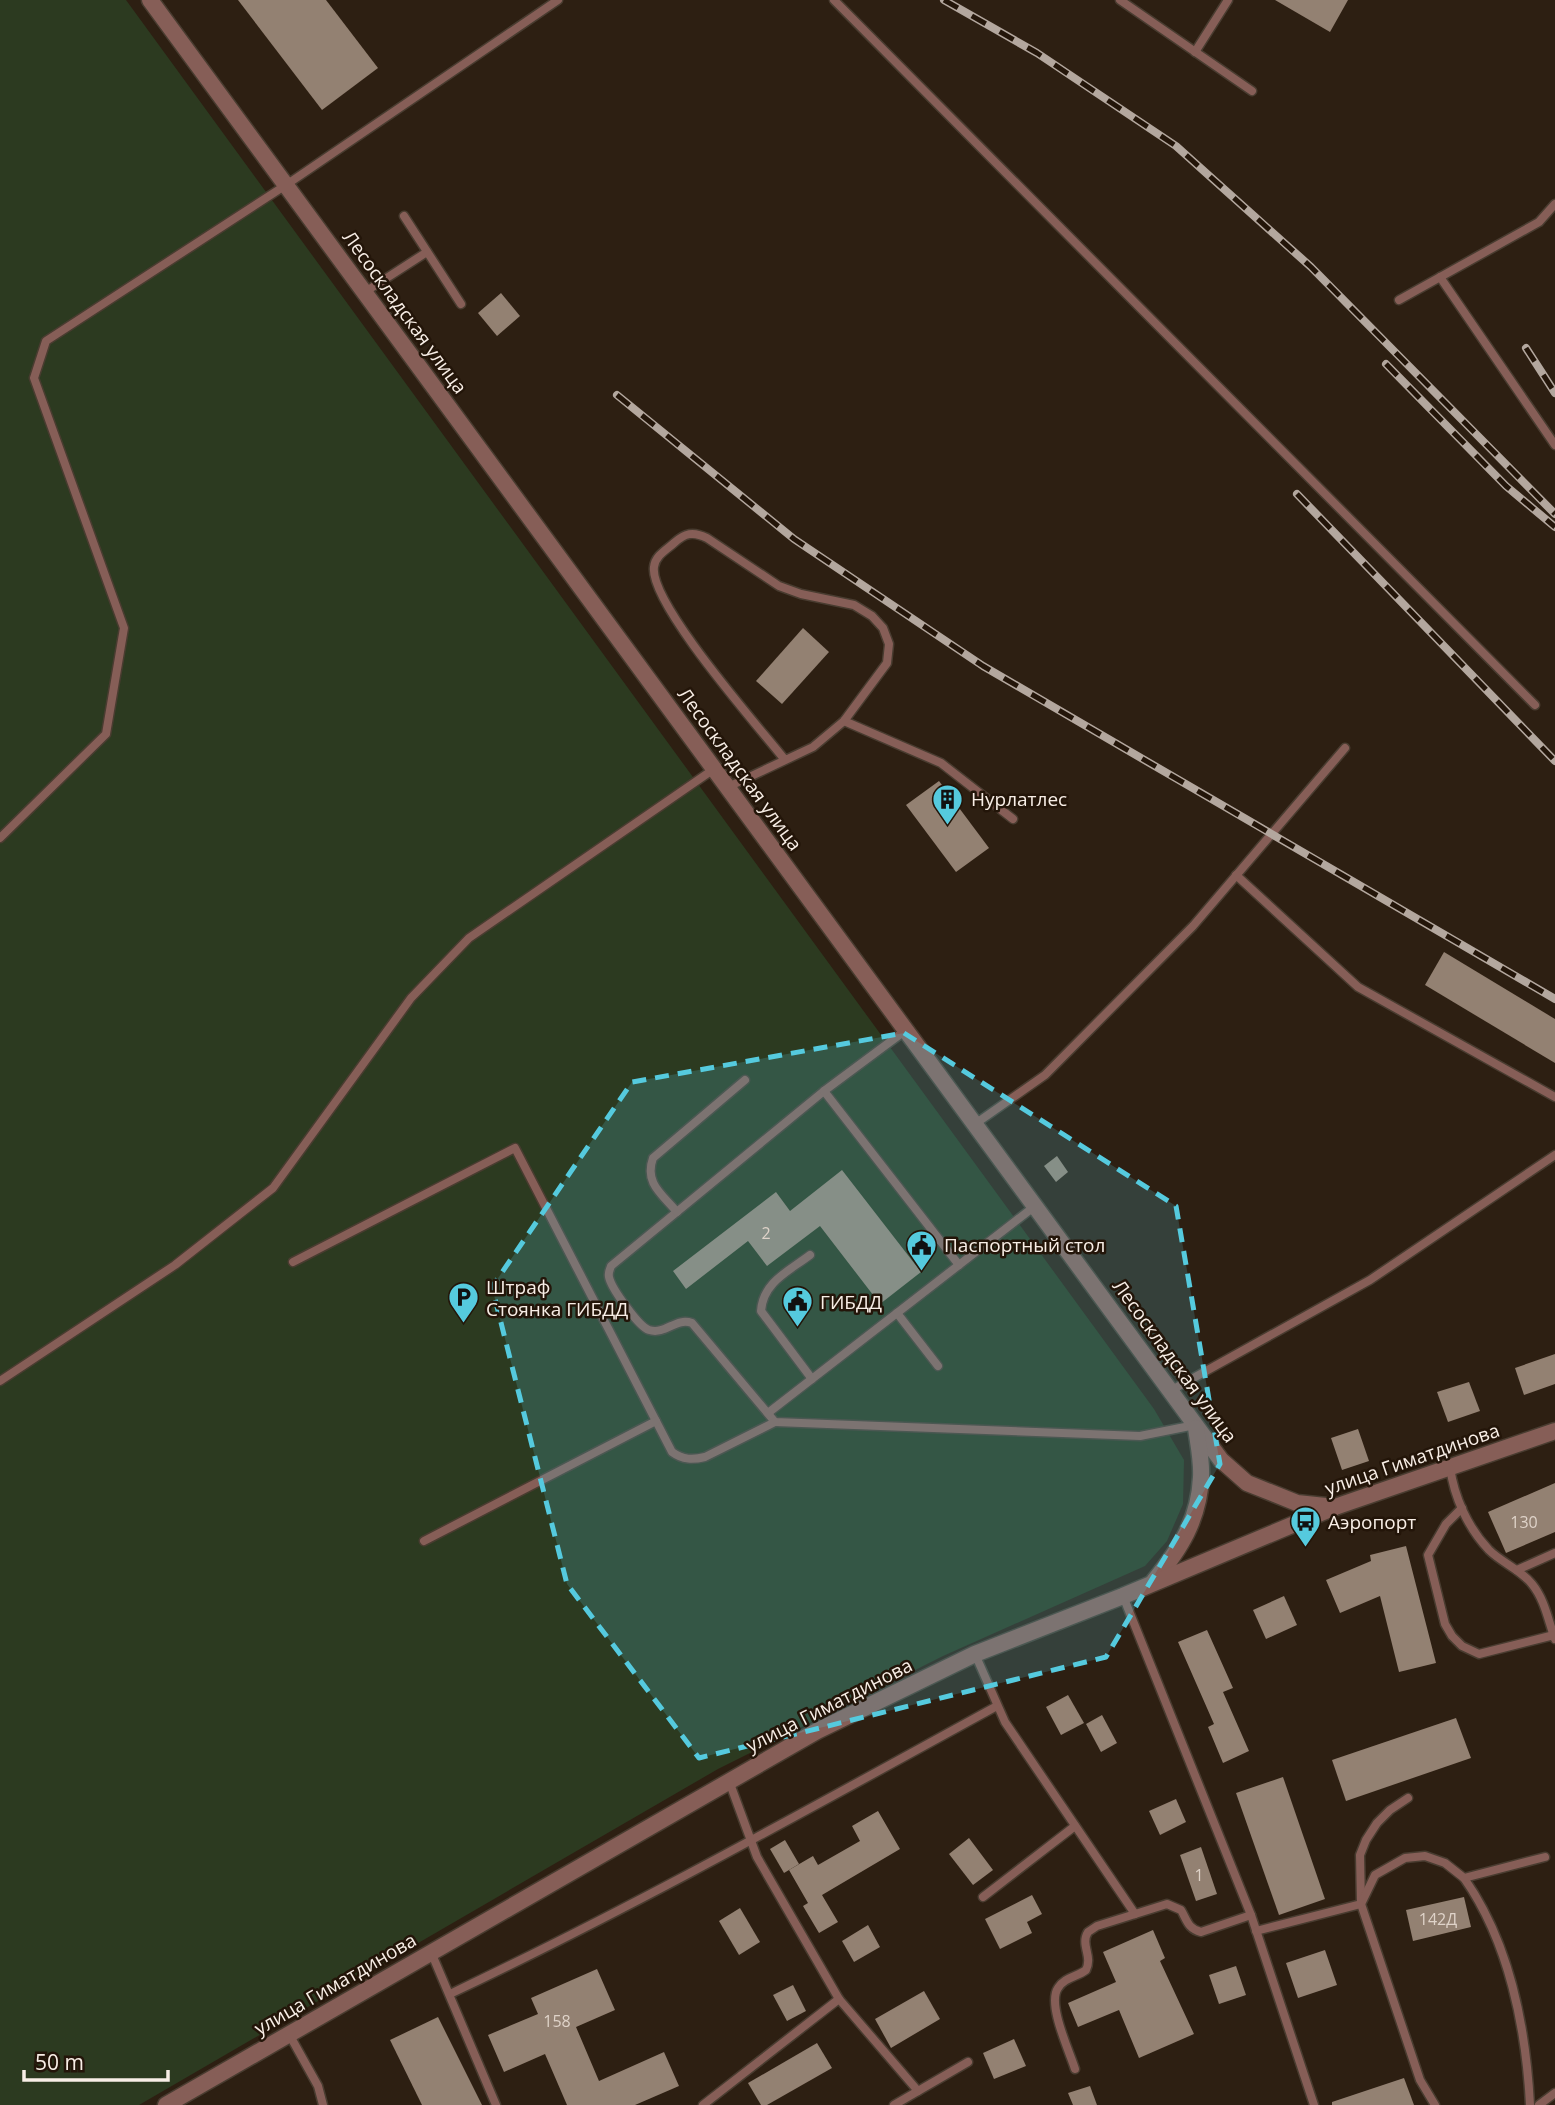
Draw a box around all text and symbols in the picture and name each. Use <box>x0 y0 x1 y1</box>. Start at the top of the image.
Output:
street label: Лесоскладская улица <box>337 225 473 399</box>
street label: Лесоскладская улица <box>672 682 808 856</box>
building icon: Нурлатлес <box>931 782 965 826</box>
place label: Нурлатлес <box>971 786 1067 812</box>
house number: 2 <box>761 1222 771 1244</box>
public building icon: Паспортный стол <box>904 1228 938 1272</box>
place label: Паспортный стол <box>944 1232 1105 1258</box>
place label: Штраф Стоянка ГИБДД <box>486 1274 628 1322</box>
street label: Лесоскладская улица <box>1107 1274 1243 1448</box>
parking icon: Штраф Стоянка ГИБДД <box>446 1281 480 1325</box>
public building icon: ГИБДД <box>780 1285 814 1329</box>
place label: ГИБДД <box>820 1289 882 1315</box>
street label: улица Гиматдинова <box>1321 1417 1503 1501</box>
bus stop icon: Аэропорт <box>1288 1505 1322 1549</box>
place label: Аэропорт <box>1328 1509 1416 1535</box>
house number: 130 <box>1510 1511 1538 1533</box>
street label: улица Гиматдинова <box>741 1652 917 1758</box>
house number: 1 <box>1194 1864 1204 1886</box>
house number: 142Д <box>1419 1908 1457 1930</box>
street label: улица Гиматдинова <box>249 1927 421 2041</box>
house number: 158 <box>543 2010 571 2032</box>
scale bar <box>24 2038 168 2082</box>
text: 50 m <box>35 2048 84 2076</box>

